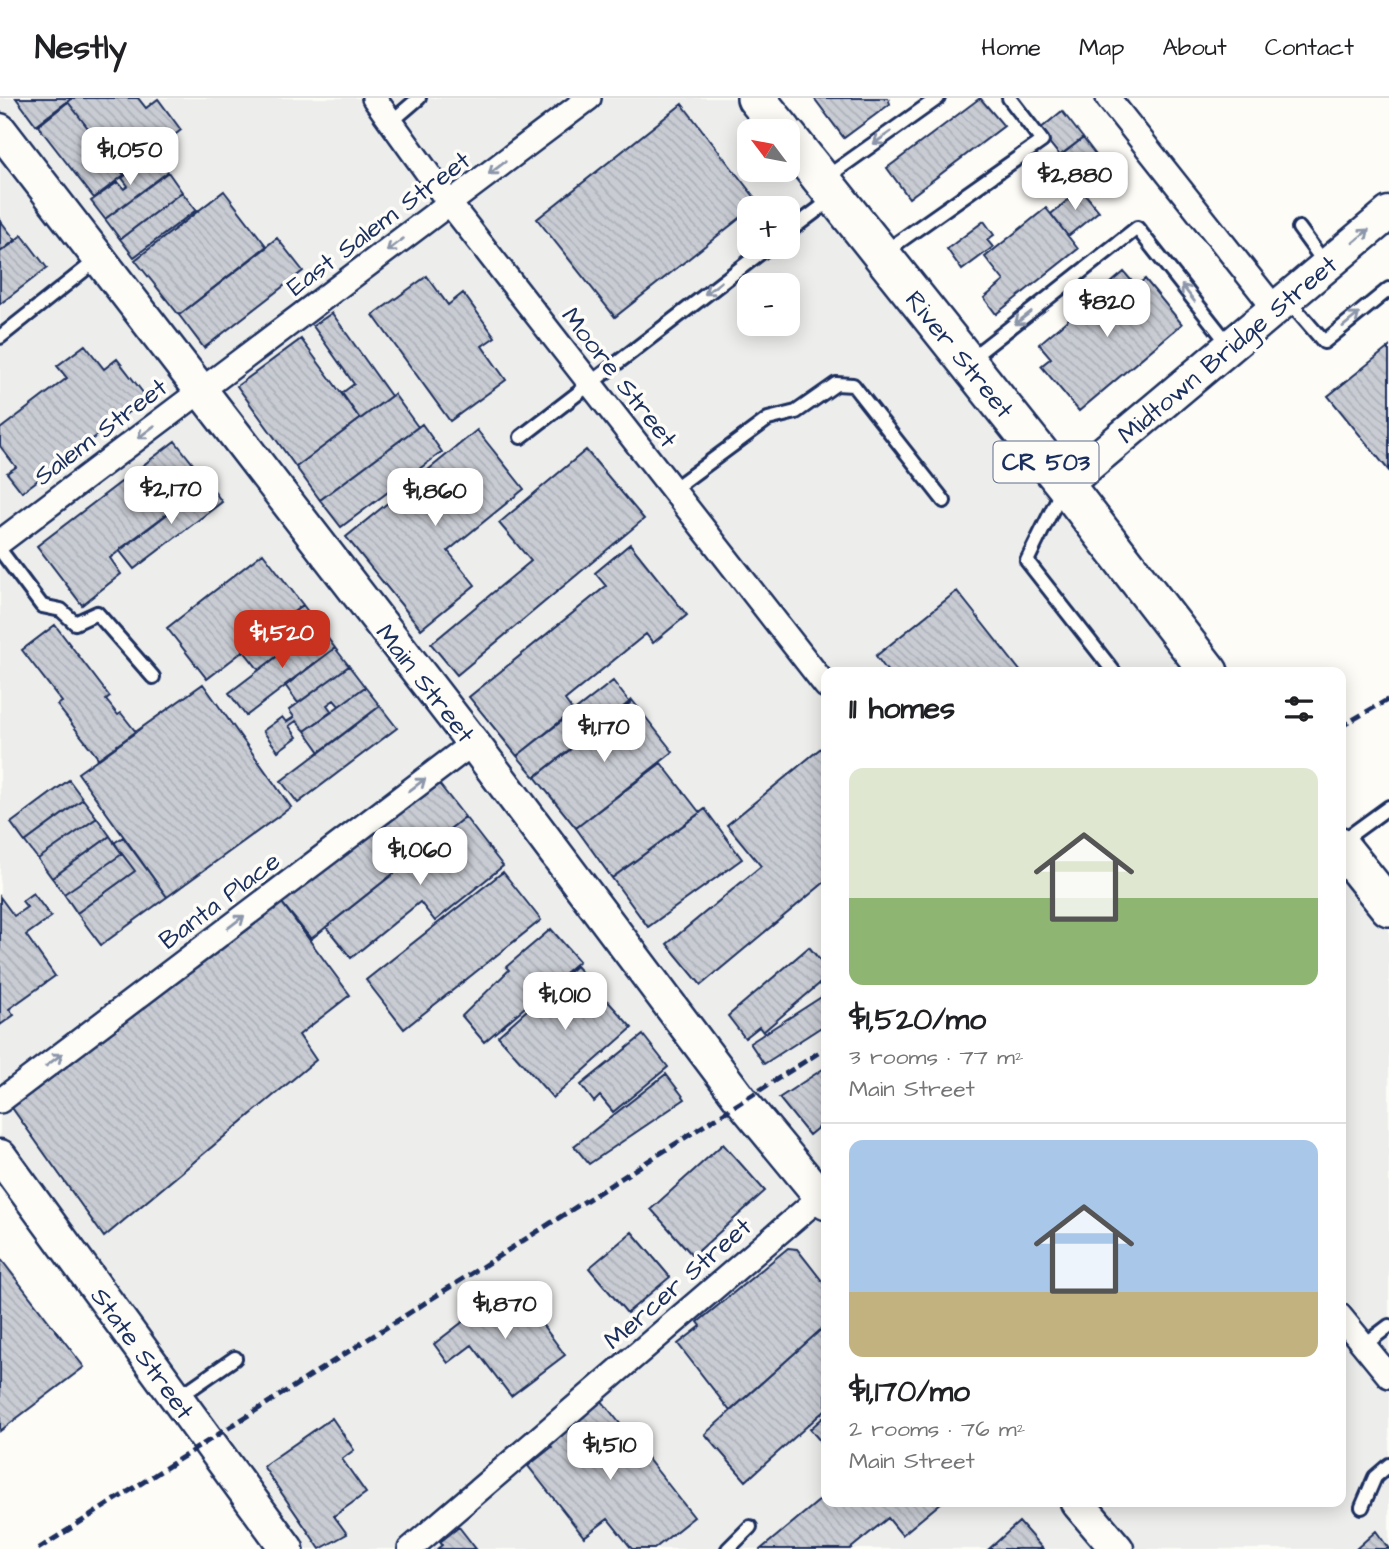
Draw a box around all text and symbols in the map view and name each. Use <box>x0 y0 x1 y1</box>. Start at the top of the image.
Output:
text: Nestly <box>35 25 127 71</box>
text: Home <box>981 31 1041 65</box>
text: Map <box>1079 31 1124 65</box>
text: About <box>1162 31 1227 65</box>
text: Contact <box>1265 31 1354 65</box>
north arrow <box>737 119 800 182</box>
map controls <box>737 119 800 336</box>
pin: $1,050 <box>73 127 187 187</box>
one-way arrow <box>873 130 892 145</box>
text: $1,050 <box>97 134 163 166</box>
street label: East Salem Street <box>279 142 478 305</box>
pin: $2,880 <box>1018 152 1132 212</box>
text: $2,880 <box>1038 159 1112 191</box>
one-way arrow <box>488 161 507 175</box>
button: + <box>737 196 800 259</box>
one-way arrow <box>1352 228 1370 244</box>
one-way arrow <box>386 237 405 252</box>
street label: Midtown Bridge Street <box>1110 247 1347 454</box>
button: − <box>737 273 800 336</box>
pin: $820 <box>1066 280 1148 339</box>
one-way arrow <box>705 281 723 296</box>
street label: River Street <box>896 283 1022 427</box>
one-way arrow <box>1180 284 1195 302</box>
text: $820 <box>1079 286 1135 318</box>
street label: Moore Street <box>553 300 686 456</box>
one-way arrow <box>1014 310 1032 325</box>
one-way arrow <box>1342 312 1360 327</box>
street label: Salem Street <box>26 369 175 494</box>
one-way arrow <box>137 425 156 440</box>
road number: CR 503 <box>993 442 1098 482</box>
pin: $2,170 <box>114 466 228 526</box>
pin: $1,860 <box>378 468 492 528</box>
text: $2,170 <box>140 473 202 505</box>
text: $1,860 <box>403 475 467 507</box>
pin: $1,520 <box>225 610 339 670</box>
street label: Main Street <box>367 616 483 751</box>
text: $1,520 <box>250 617 314 649</box>
text: 11 homes <box>849 688 955 730</box>
icon: filters <box>1280 690 1318 728</box>
pin: $1,170 <box>547 704 661 764</box>
text: $1,170 <box>578 711 630 743</box>
one-way arrow <box>407 778 426 792</box>
icon: home <box>1021 814 1147 940</box>
pin: $1,060 <box>363 828 477 887</box>
text: $1,060 <box>388 834 452 866</box>
street label: Banta Place <box>152 843 288 958</box>
one-way arrow <box>226 915 245 930</box>
pin: $1,010 <box>508 972 622 1032</box>
text: $1,010 <box>539 979 591 1011</box>
text: $1,520/mo <box>849 999 986 1041</box>
text: 3 rooms · 77 m² <box>849 1041 1024 1073</box>
one-way arrow <box>45 1052 63 1067</box>
text: Main Street <box>849 1073 975 1105</box>
icon: home <box>1021 1186 1147 1312</box>
street label: Mercer Street <box>596 1209 760 1358</box>
street label: State Street <box>82 1280 203 1428</box>
pin: $1,870 <box>448 1282 562 1341</box>
text: $1,870 <box>473 1288 537 1320</box>
text: $1,170/mo <box>849 1371 970 1413</box>
text: 2 rooms · 76 m² <box>849 1413 1025 1445</box>
pin: $1,510 <box>553 1422 667 1482</box>
text: $1,510 <box>583 1429 637 1461</box>
text: Main Street <box>849 1445 975 1477</box>

